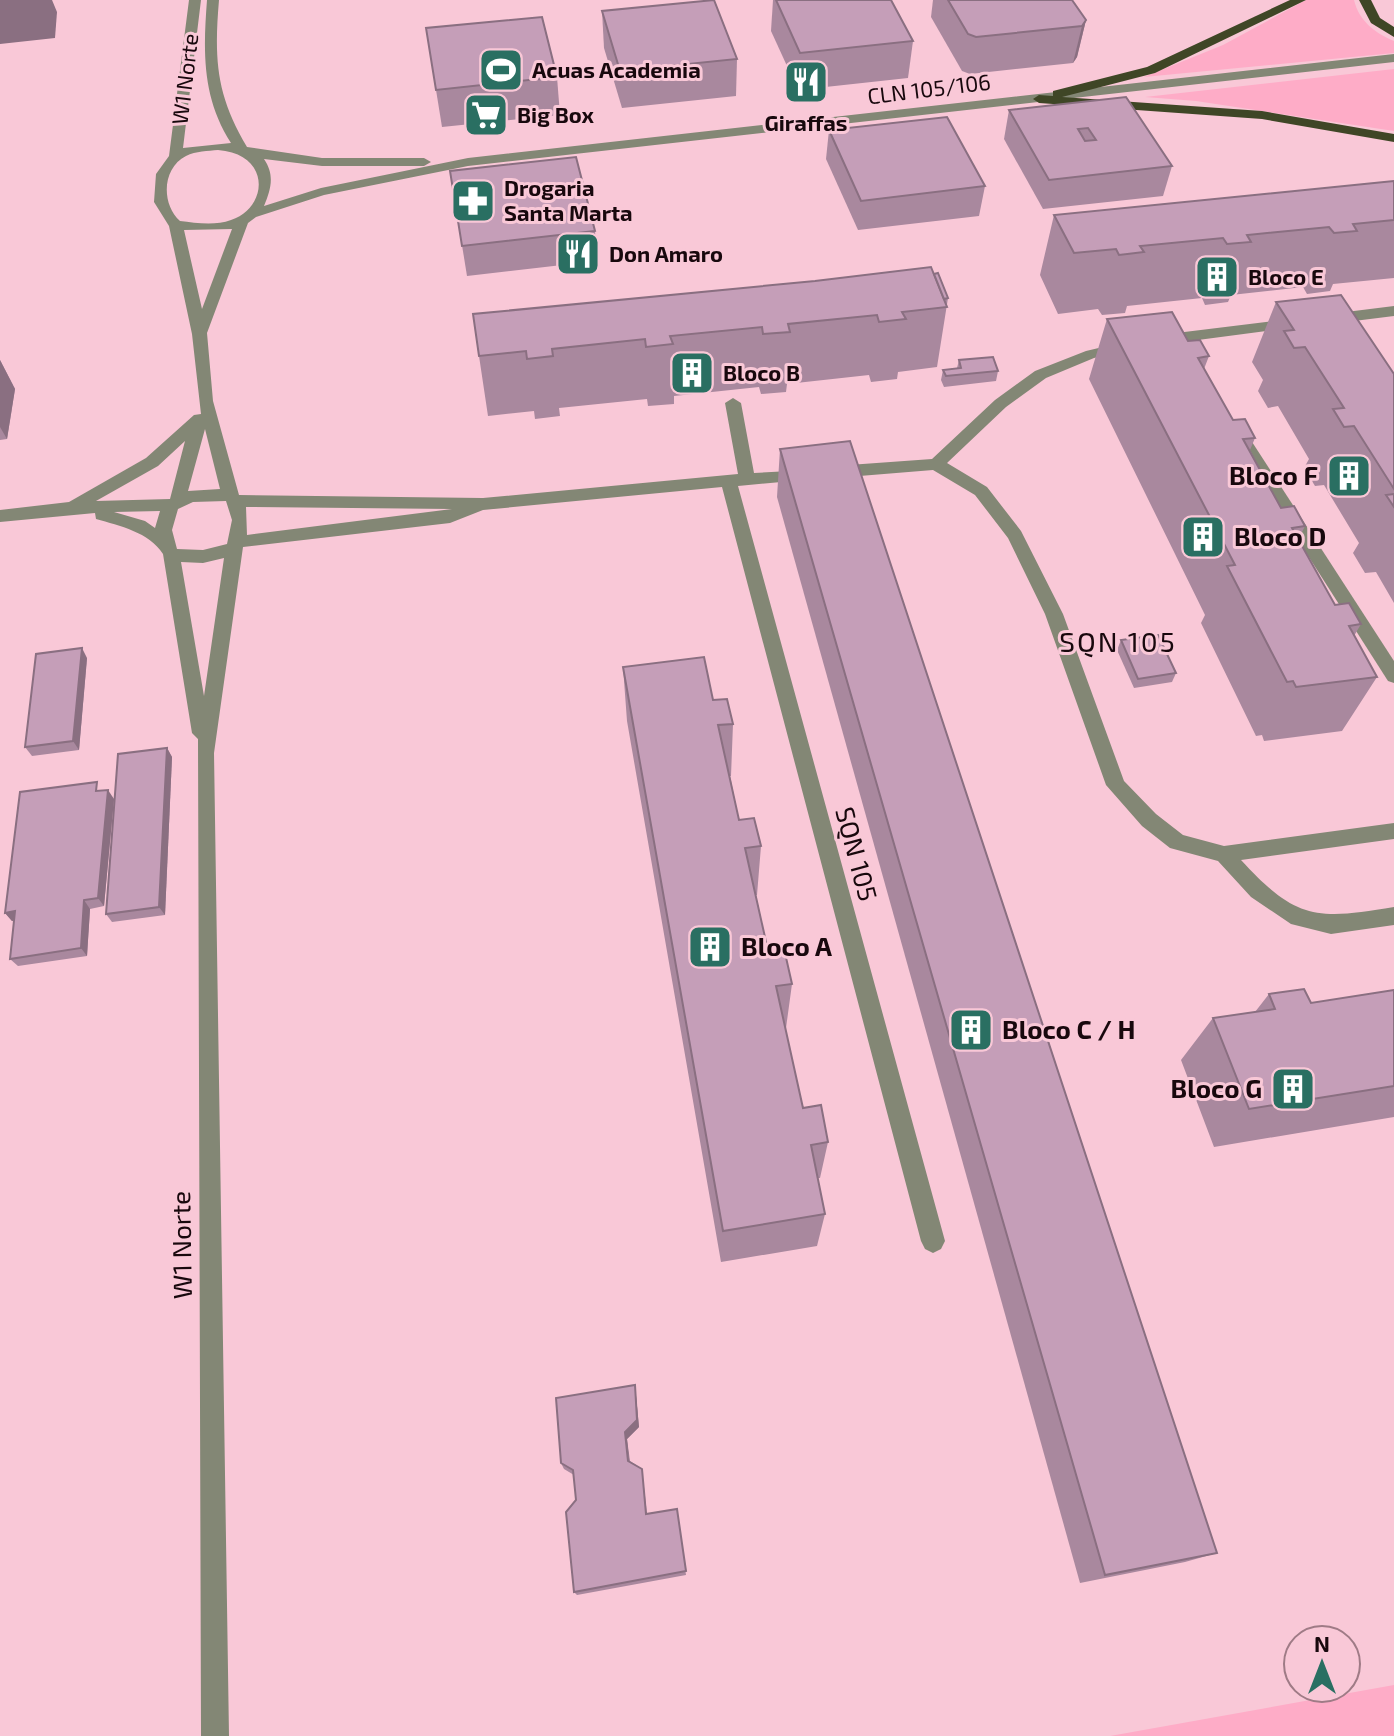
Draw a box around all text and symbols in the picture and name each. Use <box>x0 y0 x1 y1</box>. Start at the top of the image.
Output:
street label: W1 Norte <box>166 32 202 126</box>
sports icon: Acuas Academia <box>477 46 525 94</box>
place label: Acuas Academia <box>532 56 701 82</box>
restaurant icon: Giraffas <box>782 58 830 106</box>
street label: CLN 105/106 <box>866 68 992 108</box>
supermarket icon: Big Box <box>462 91 510 139</box>
place label: Big Box <box>517 101 594 127</box>
place label: Giraffas <box>764 109 848 135</box>
place label: Drogaria Santa Marta <box>504 174 633 225</box>
pharmacy icon: Drogaria Santa Marta <box>449 177 497 225</box>
restaurant icon: Don Amaro <box>554 230 602 278</box>
place label: Don Amaro <box>609 240 723 266</box>
building icon: Bloco E <box>1193 253 1241 301</box>
place label: Bloco E <box>1248 263 1324 289</box>
building icon: Bloco B <box>668 349 716 397</box>
place label: Bloco B <box>723 359 800 385</box>
building icon: Bloco F <box>1325 452 1373 500</box>
place label: Bloco F <box>1229 459 1318 490</box>
building icon: Bloco D <box>1179 513 1227 561</box>
place label: Bloco D <box>1234 520 1326 551</box>
district label: SQN 105 <box>1059 624 1177 658</box>
street label: SQN 105 <box>830 803 885 904</box>
building icon: Bloco A <box>686 923 734 971</box>
place label: Bloco A <box>741 930 832 961</box>
building icon: Bloco C / H <box>947 1006 995 1054</box>
place label: Bloco C / H <box>1002 1013 1135 1044</box>
building icon: Bloco G <box>1269 1065 1317 1113</box>
place label: Bloco G <box>1171 1072 1262 1103</box>
street label: W1 Norte <box>164 1191 197 1299</box>
north arrow <box>1282 1624 1362 1704</box>
text: N <box>1314 1630 1330 1656</box>

